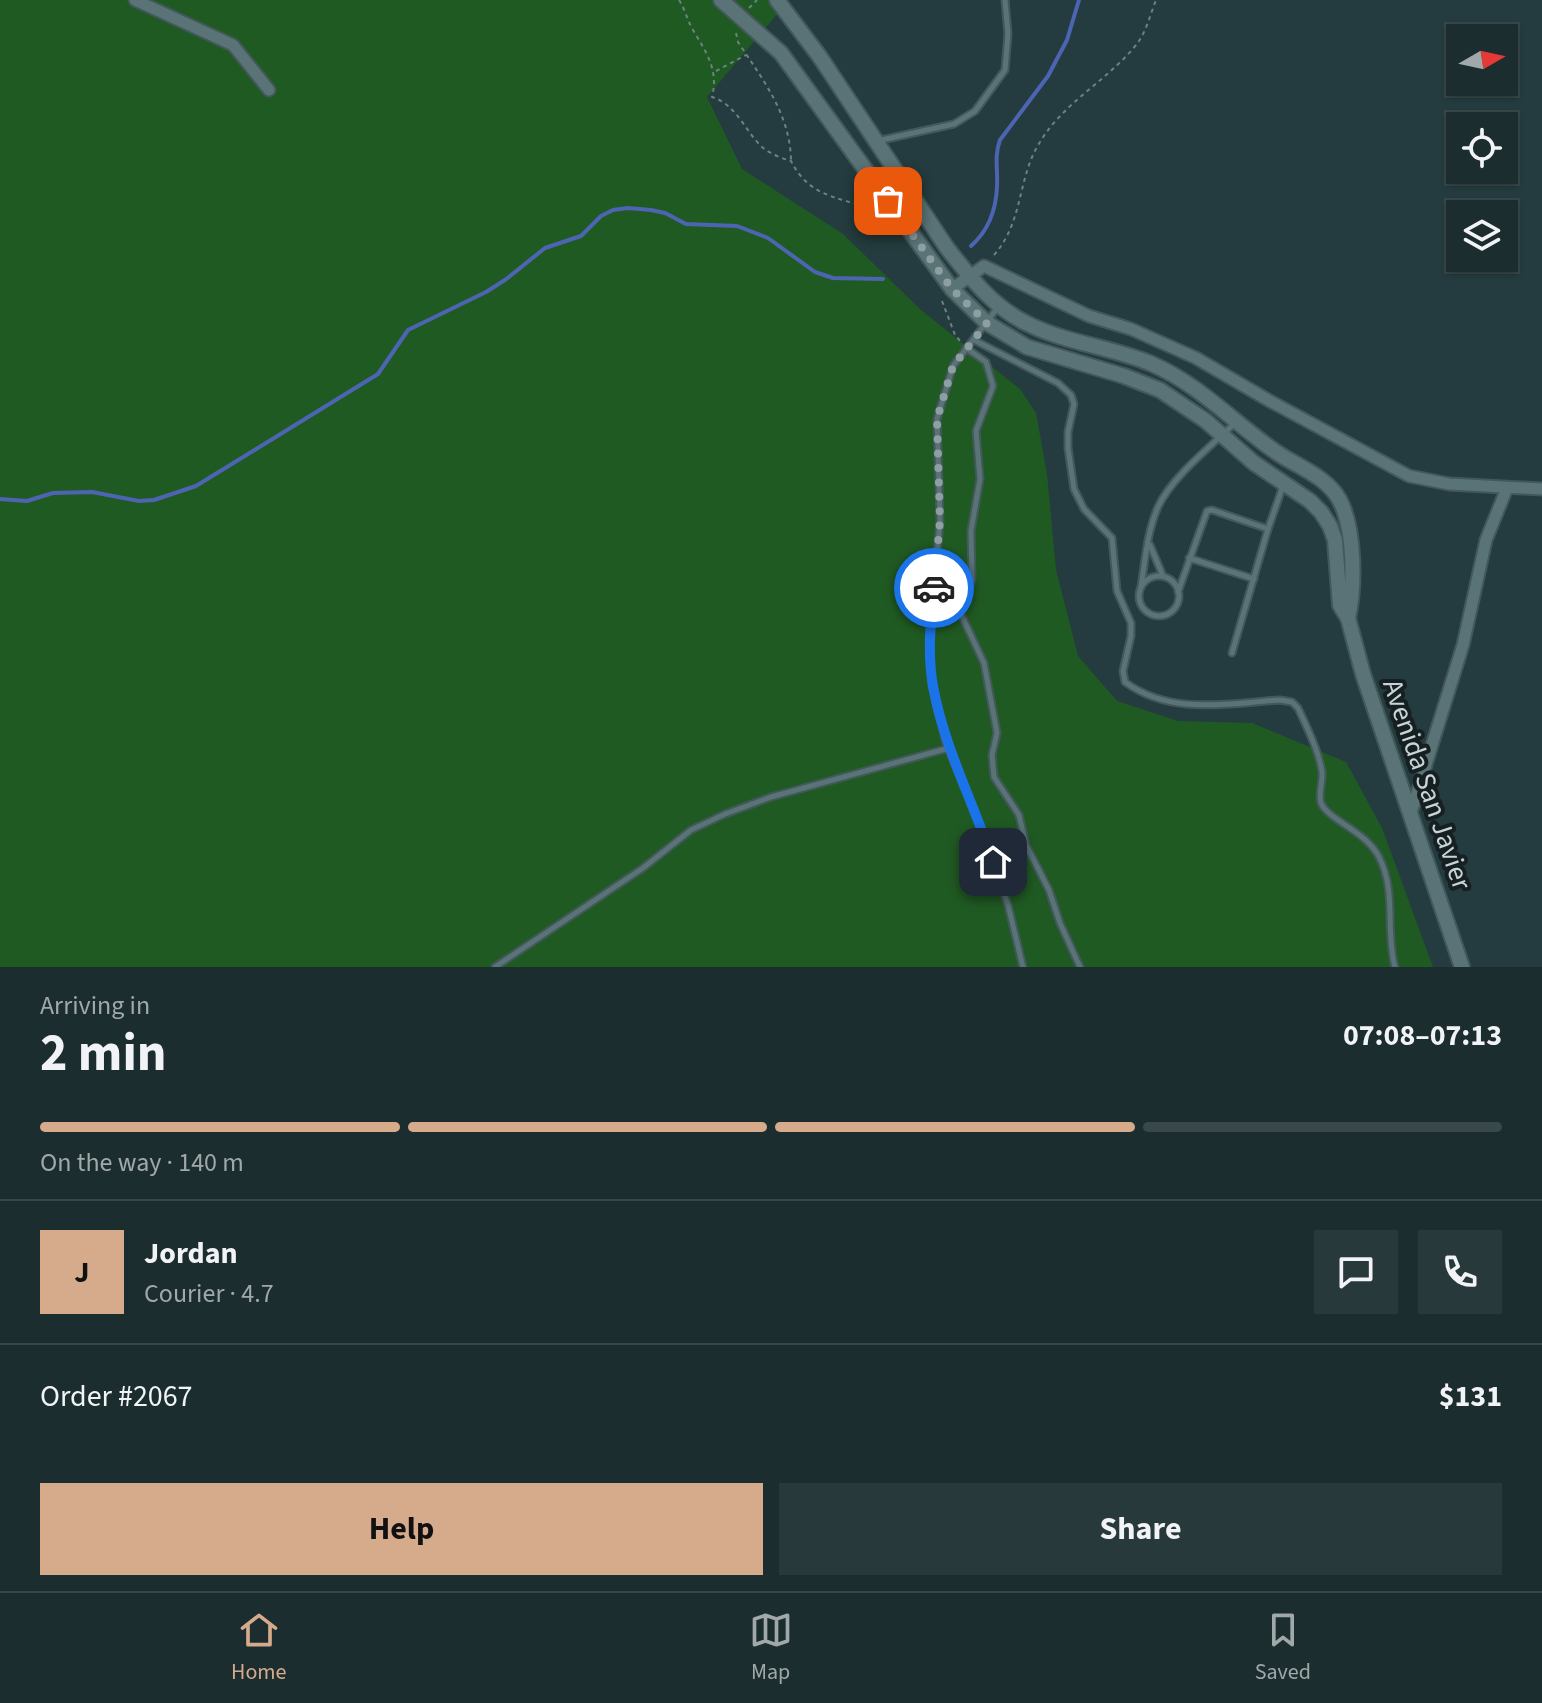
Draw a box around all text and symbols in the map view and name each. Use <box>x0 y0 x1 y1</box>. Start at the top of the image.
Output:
north arrow <box>1446 24 1518 96</box>
map controls <box>1446 24 1518 272</box>
button: locate <box>1446 112 1518 184</box>
pin <box>854 167 922 235</box>
icon: bag <box>866 179 910 223</box>
button: layers <box>1446 200 1518 272</box>
courier <box>894 548 974 628</box>
icon: car <box>912 566 956 610</box>
street label: Avenida San Javier <box>1372 674 1482 895</box>
pin <box>959 828 1027 896</box>
icon: home <box>971 840 1015 884</box>
text: Arriving in <box>40 987 150 1024</box>
text: 07:08–07:13 <box>1343 1014 1502 1057</box>
text: 2 min <box>40 1017 167 1091</box>
text: On the way · 140 m <box>40 1144 244 1181</box>
button: chat <box>1314 1230 1398 1314</box>
button: phone <box>1418 1230 1502 1314</box>
text: Jordan <box>144 1232 238 1275</box>
text: J <box>74 1251 90 1294</box>
text: Courier · 4.7 <box>144 1275 274 1312</box>
text: Order #2067 <box>40 1375 193 1418</box>
text: $131 <box>1439 1375 1502 1418</box>
button: Help <box>40 1483 763 1575</box>
button: Share <box>779 1483 1502 1575</box>
tab: Home <box>231 1608 286 1688</box>
tab: Map <box>749 1608 793 1688</box>
tab: Saved <box>1255 1608 1311 1688</box>

